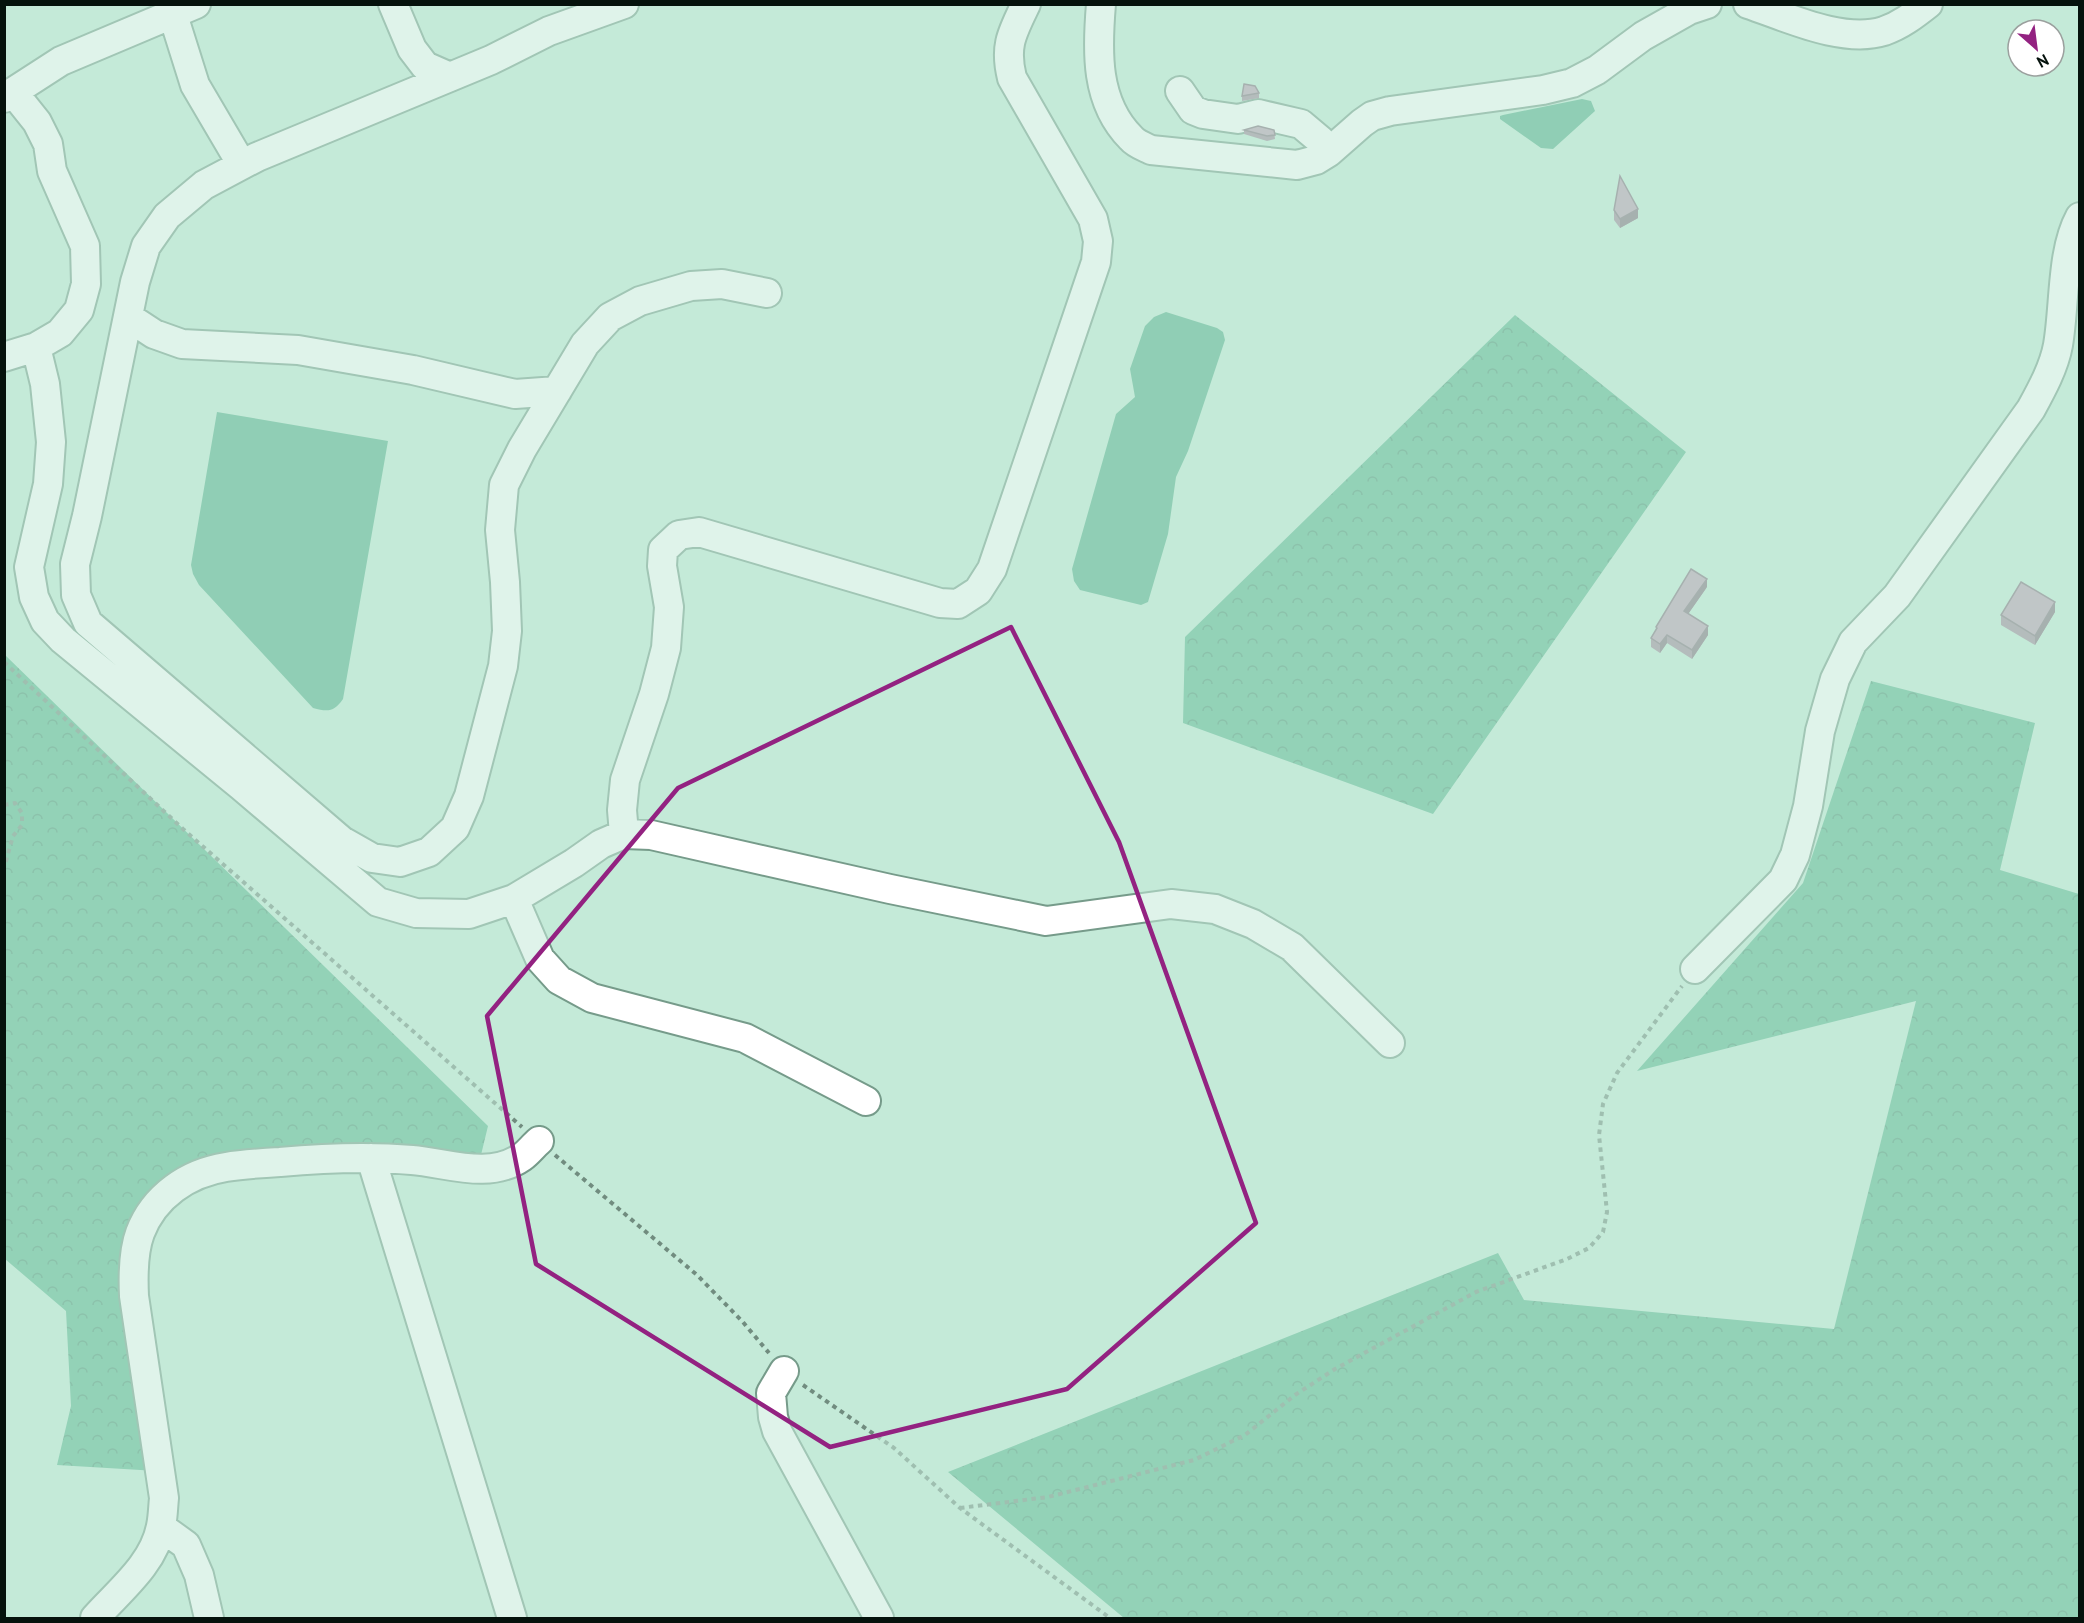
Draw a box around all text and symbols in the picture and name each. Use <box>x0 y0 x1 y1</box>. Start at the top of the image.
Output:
north arrow <box>2006 18 2066 78</box>
text: N <box>2034 50 2052 73</box>

